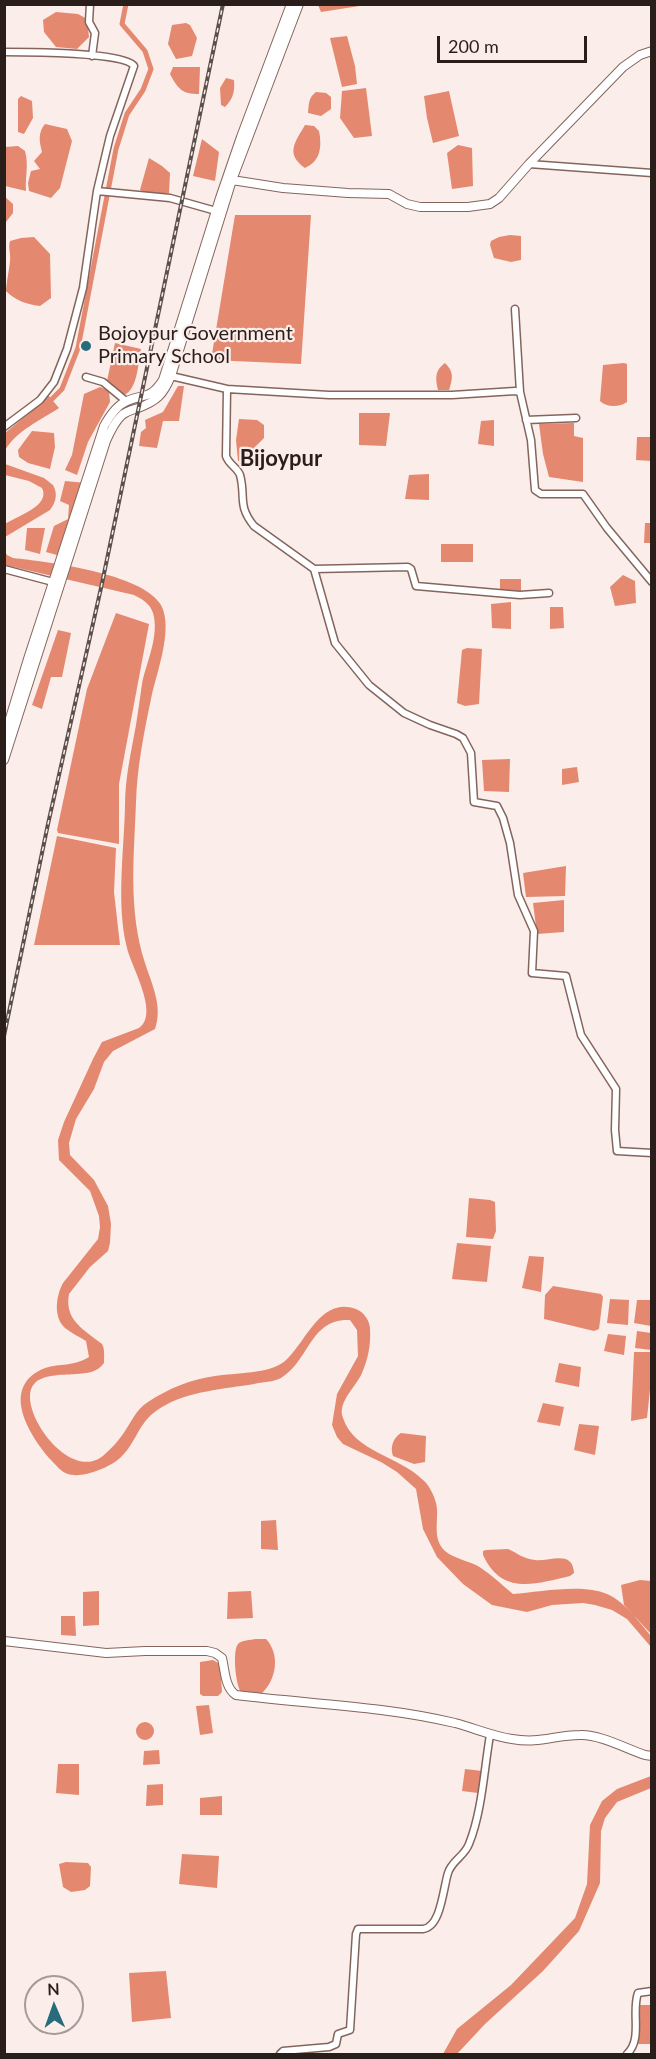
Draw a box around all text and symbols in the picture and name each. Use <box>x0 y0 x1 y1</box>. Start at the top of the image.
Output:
scale bar <box>440 24 590 62</box>
text: 200 m <box>448 35 499 57</box>
place label: Bojoypur Government Primary School <box>98 322 293 369</box>
marker: Bojoypur Government Primary School <box>79 339 93 353</box>
district label: Bijoypur <box>240 446 322 472</box>
north arrow <box>24 1975 84 2035</box>
text: N <box>47 1979 60 1998</box>

